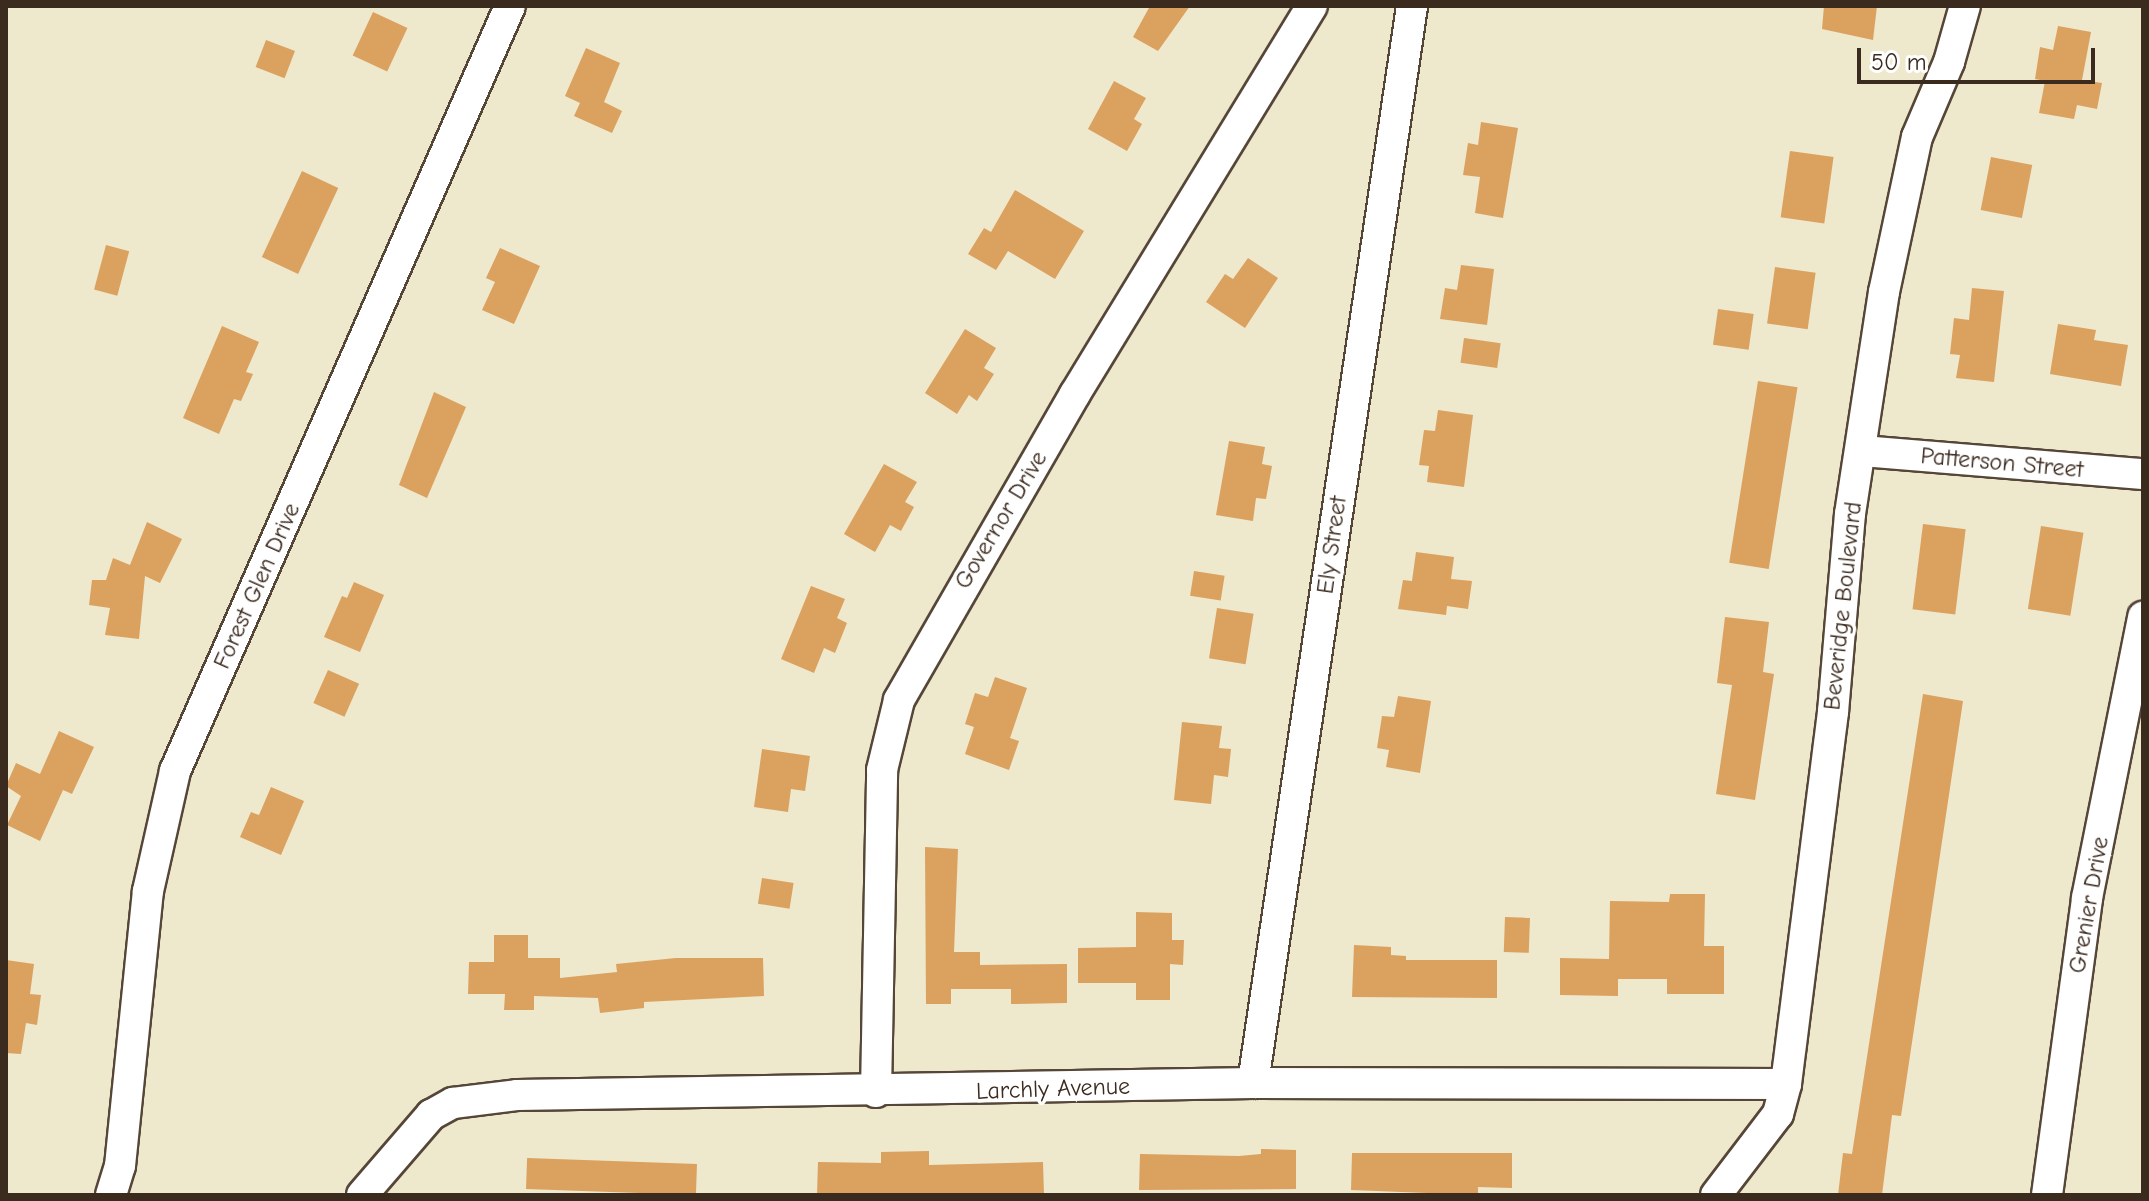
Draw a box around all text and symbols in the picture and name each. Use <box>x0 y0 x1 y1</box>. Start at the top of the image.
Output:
scale bar <box>1861 32 2099 82</box>
text: 50 m <box>1871 48 1927 76</box>
street label: Patterson Street <box>1919 442 2085 484</box>
street label: Governor Drive <box>949 446 1053 594</box>
street label: Ely Street <box>1311 494 1353 596</box>
street label: Forest Glen Drive <box>208 499 306 673</box>
street label: Beveridge Boulevard <box>1818 500 1868 712</box>
street label: Grenier Drive <box>2063 834 2115 976</box>
street label: Larchly Avenue <box>975 1072 1131 1106</box>

